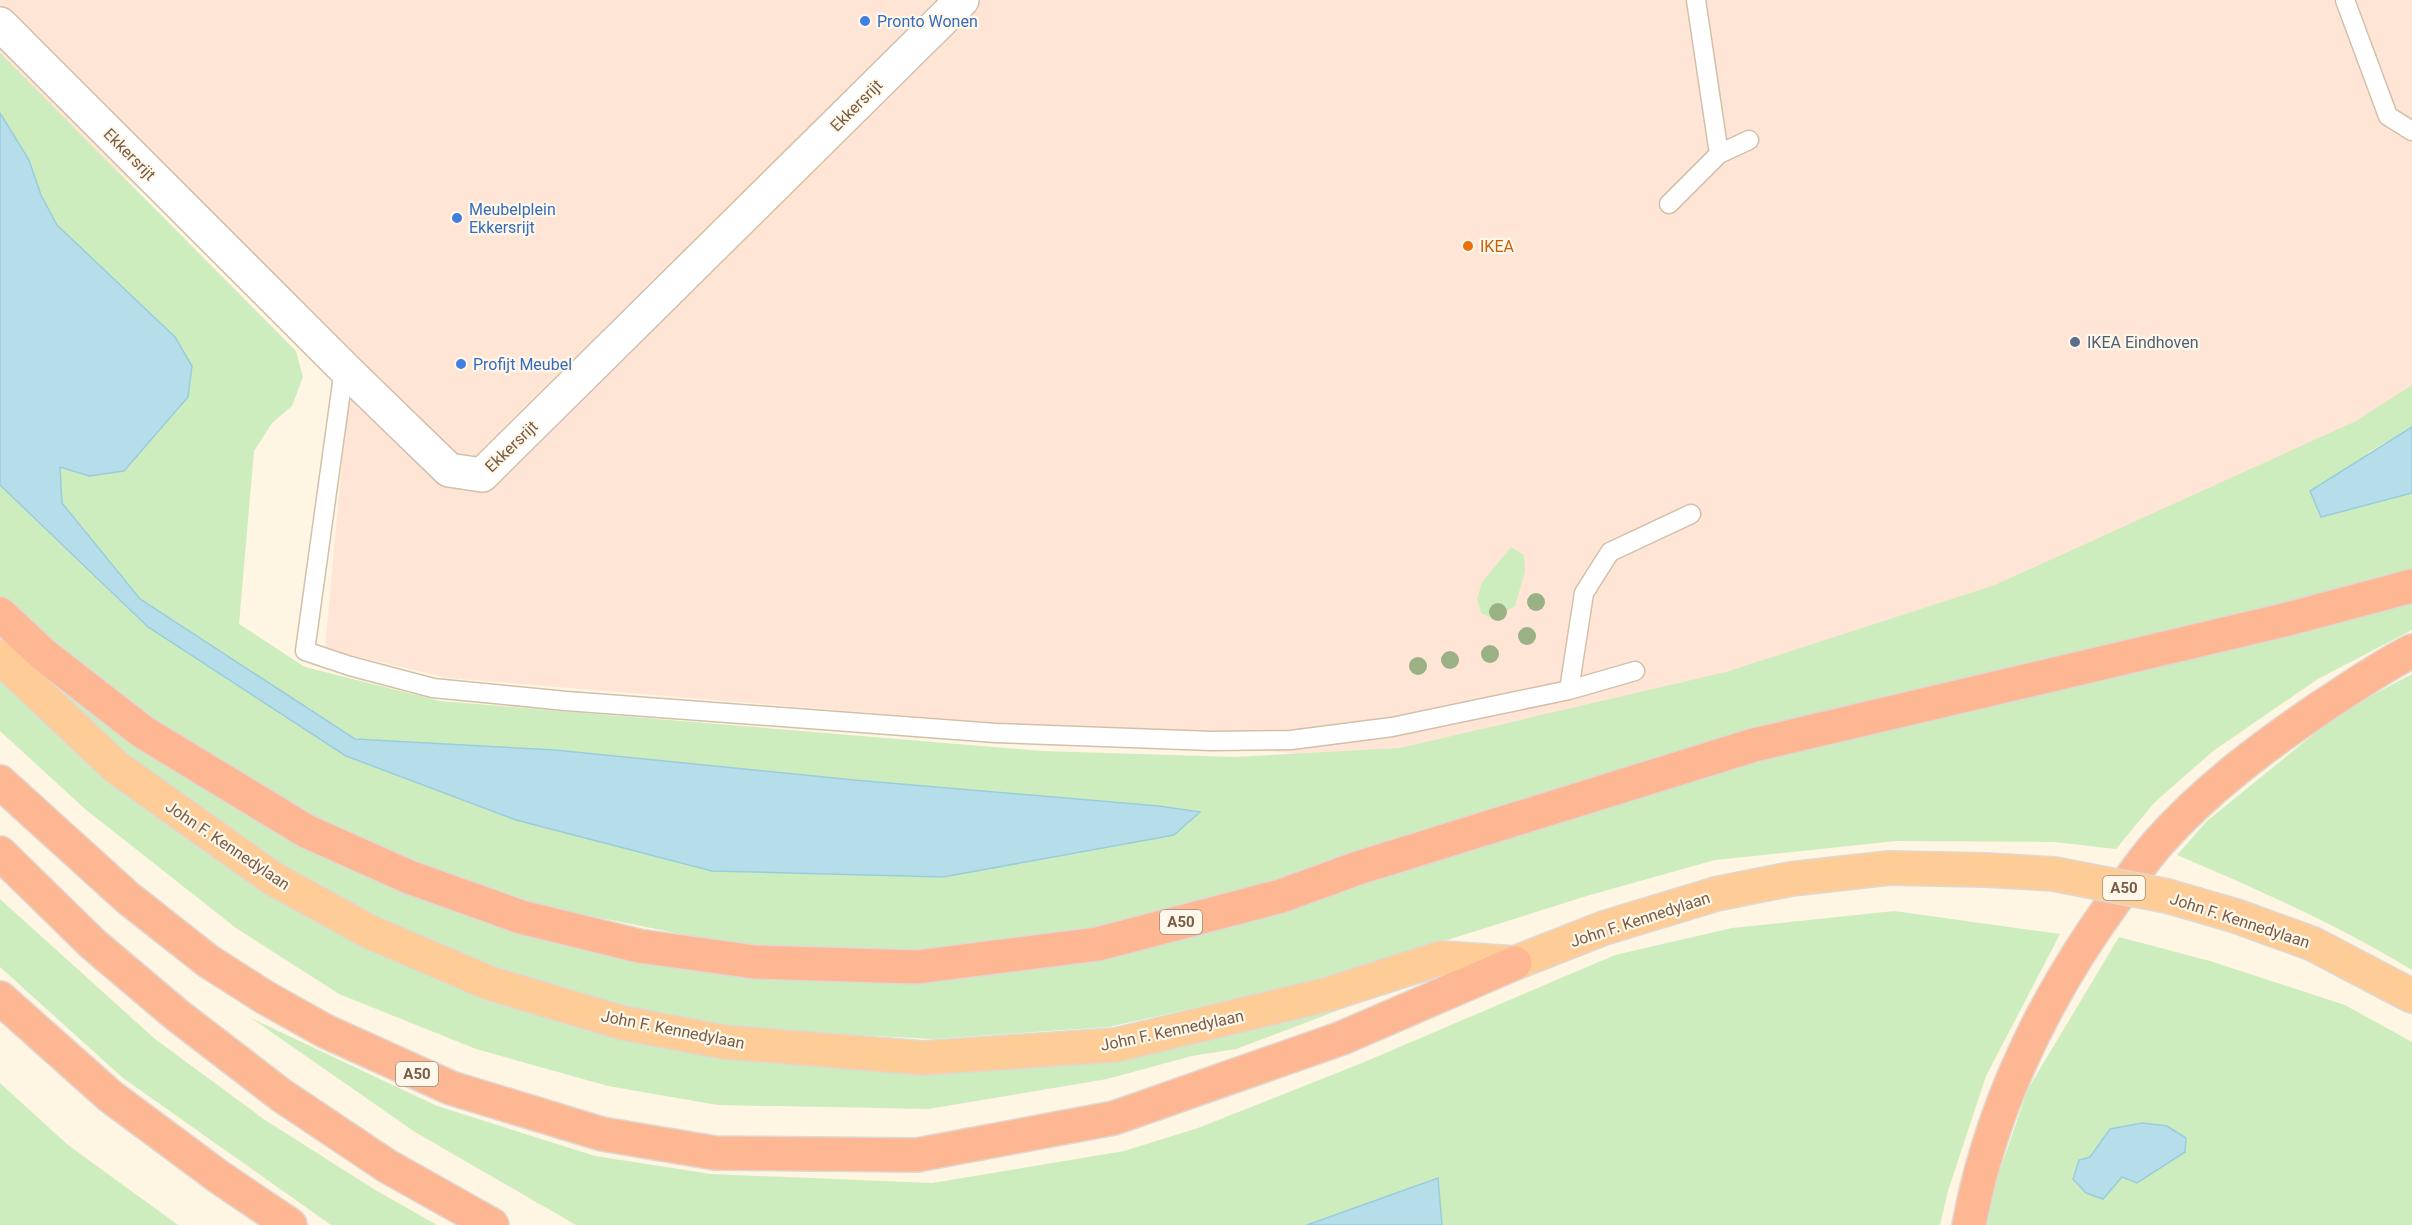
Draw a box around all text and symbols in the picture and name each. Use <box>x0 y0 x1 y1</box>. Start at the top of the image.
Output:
place label: Pronto Wonen <box>877 12 978 31</box>
marker: Pronto Wonen <box>858 14 872 28</box>
street label: Ekkersrijt <box>826 75 886 135</box>
street label: Ekkersrijt <box>100 124 160 184</box>
place label: Meubelplein Ekkersrijt <box>469 200 556 237</box>
marker: Meubelplein Ekkersrijt <box>450 211 464 225</box>
place label: IKEA <box>1480 237 1514 256</box>
marker: IKEA <box>1461 239 1475 253</box>
place label: IKEA Eindhoven <box>2087 333 2199 352</box>
marker: IKEA Eindhoven <box>2068 335 2082 349</box>
place label: Profijt Meubel <box>473 355 572 374</box>
marker: Profijt Meubel <box>454 357 468 371</box>
street label: Ekkersrijt <box>481 417 542 476</box>
street label: John F. Kennedylaan <box>162 797 294 894</box>
road number: A50 <box>2103 876 2145 900</box>
street label: John F. Kennedylaan <box>1568 888 1713 951</box>
street label: John F. Kennedylaan <box>2167 889 2312 952</box>
road number: A50 <box>1160 910 1202 934</box>
street label: John F. Kennedylaan <box>599 1006 746 1053</box>
street label: John F. Kennedylaan <box>1099 1006 1245 1055</box>
road number: A50 <box>396 1062 438 1086</box>

